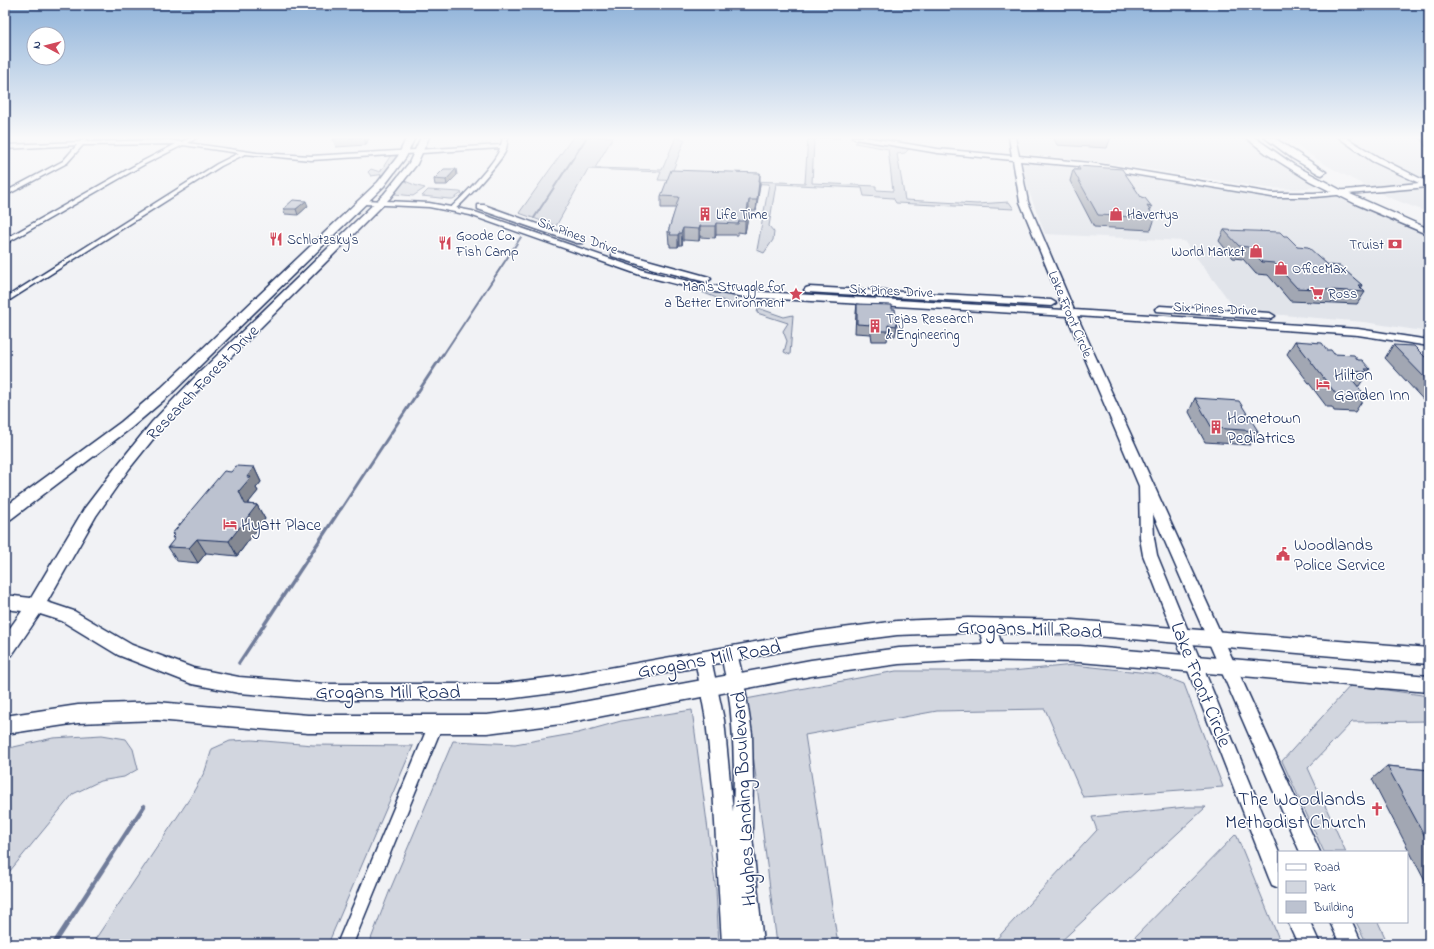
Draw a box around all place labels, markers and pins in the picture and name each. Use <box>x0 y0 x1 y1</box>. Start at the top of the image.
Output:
place label: Life Time <box>716 205 768 226</box>
place label: Havertys <box>1127 205 1179 227</box>
building icon: Life Time <box>697 206 713 222</box>
shop icon: Havertys <box>1108 206 1124 222</box>
place label: Goode Co. Fish Camp <box>455 226 519 263</box>
place label: Schlotzsky's <box>287 230 359 252</box>
restaurant icon: Schlotzsky's <box>268 231 284 247</box>
restaurant icon: Goode Co. Fish Camp <box>437 235 453 251</box>
place label: Truist <box>1349 235 1384 256</box>
bank icon: Truist <box>1387 236 1403 252</box>
place label: World Market <box>1171 242 1245 263</box>
shop icon: World Market <box>1248 243 1264 259</box>
place label: OfficeMax <box>1292 259 1347 280</box>
shop icon: OfficeMax <box>1273 260 1289 276</box>
place label: Man's Struggle for a Better Environment <box>664 277 786 314</box>
place label: Ross <box>1328 284 1357 305</box>
supermarket icon: Ross <box>1309 285 1325 301</box>
place icon: Man's Struggle for a Better Environment <box>788 286 804 302</box>
place label: Tejas Research & Engineering <box>886 309 973 347</box>
building icon: Tejas Research & Engineering <box>867 318 883 334</box>
place label: Hilton Garden Inn <box>1334 363 1410 408</box>
hotel icon: Hilton Garden Inn <box>1315 376 1331 392</box>
place label: Hometown Pediatrics <box>1227 406 1301 451</box>
building icon: Hometown Pediatrics <box>1208 419 1224 435</box>
place label: Hyatt Place <box>241 513 322 539</box>
hotel icon: Hyatt Place <box>222 516 238 532</box>
place label: Woodlands Police Service <box>1294 533 1385 578</box>
public building icon: Woodlands Police Service <box>1275 546 1291 562</box>
place label: The Woodlands Methodist Church <box>1225 786 1366 838</box>
church icon: The Woodlands Methodist Church <box>1369 801 1385 817</box>

